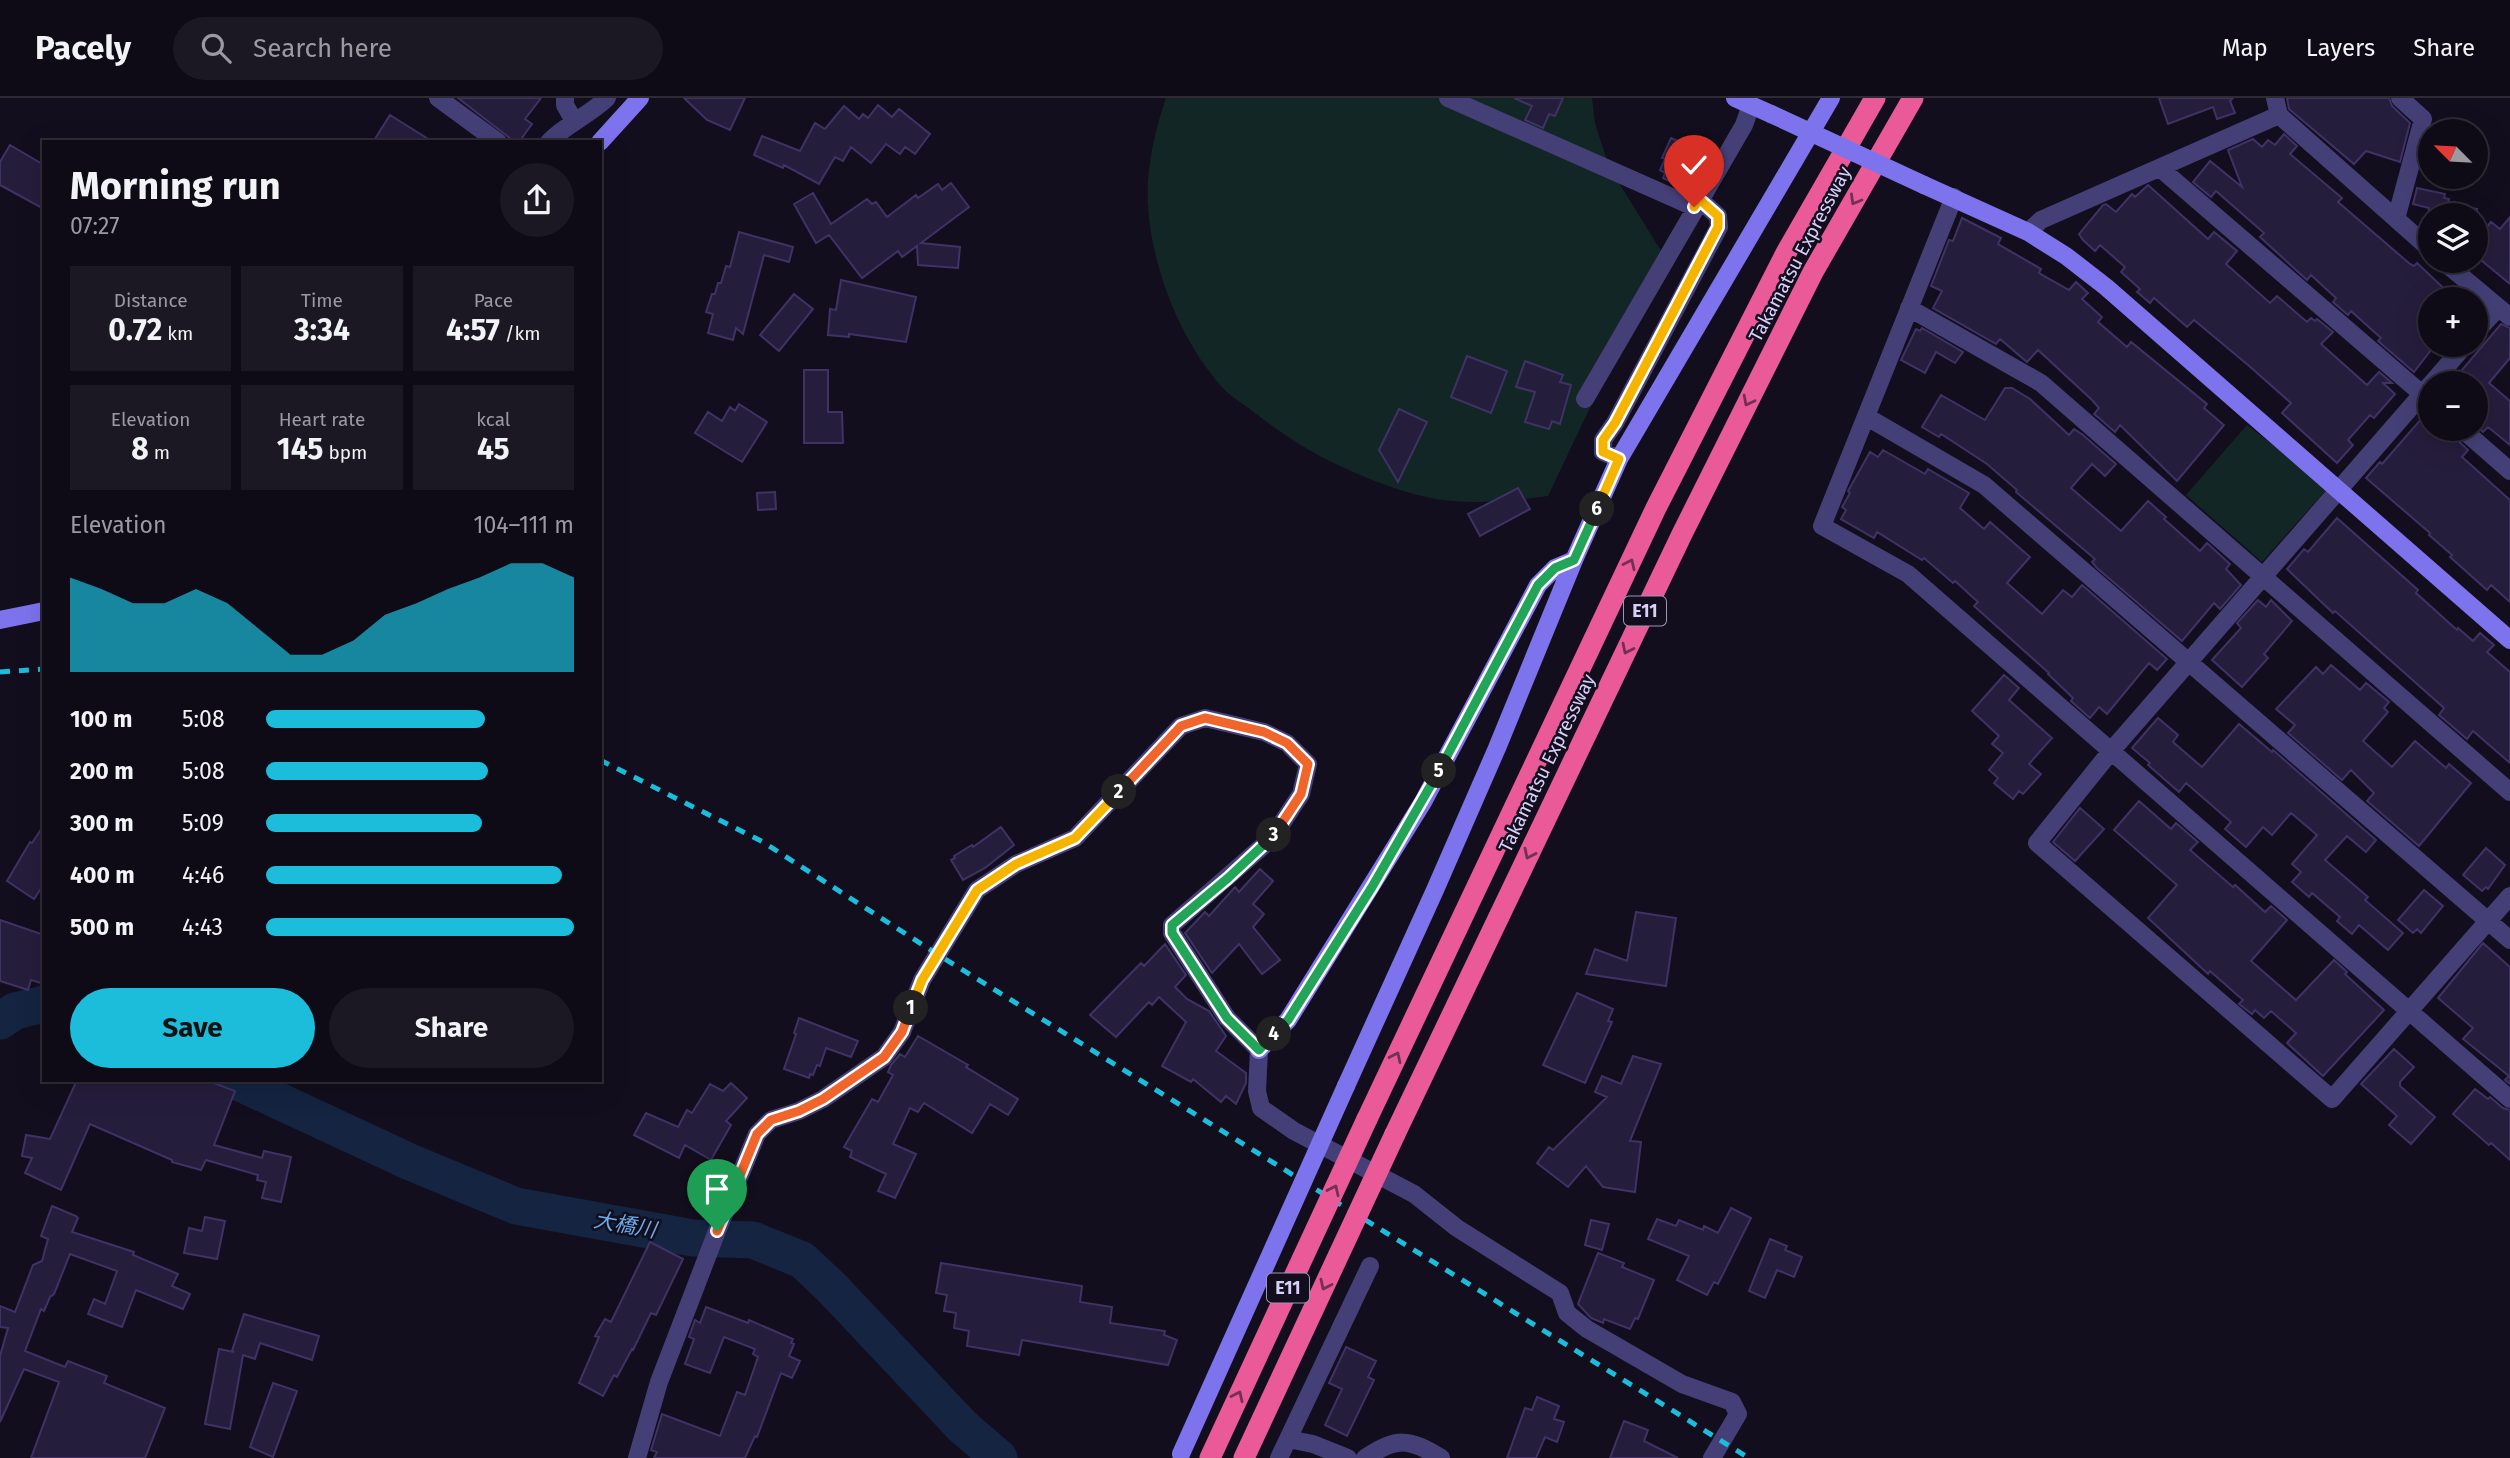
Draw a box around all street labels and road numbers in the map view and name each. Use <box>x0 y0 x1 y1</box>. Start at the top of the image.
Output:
street label: Takamatsu Expressway <box>1744 162 1856 346</box>
road number: E11 <box>1624 597 1666 626</box>
street label: Takamatsu Expressway <box>1494 670 1600 856</box>
road number: E11 <box>1267 1274 1309 1302</box>

